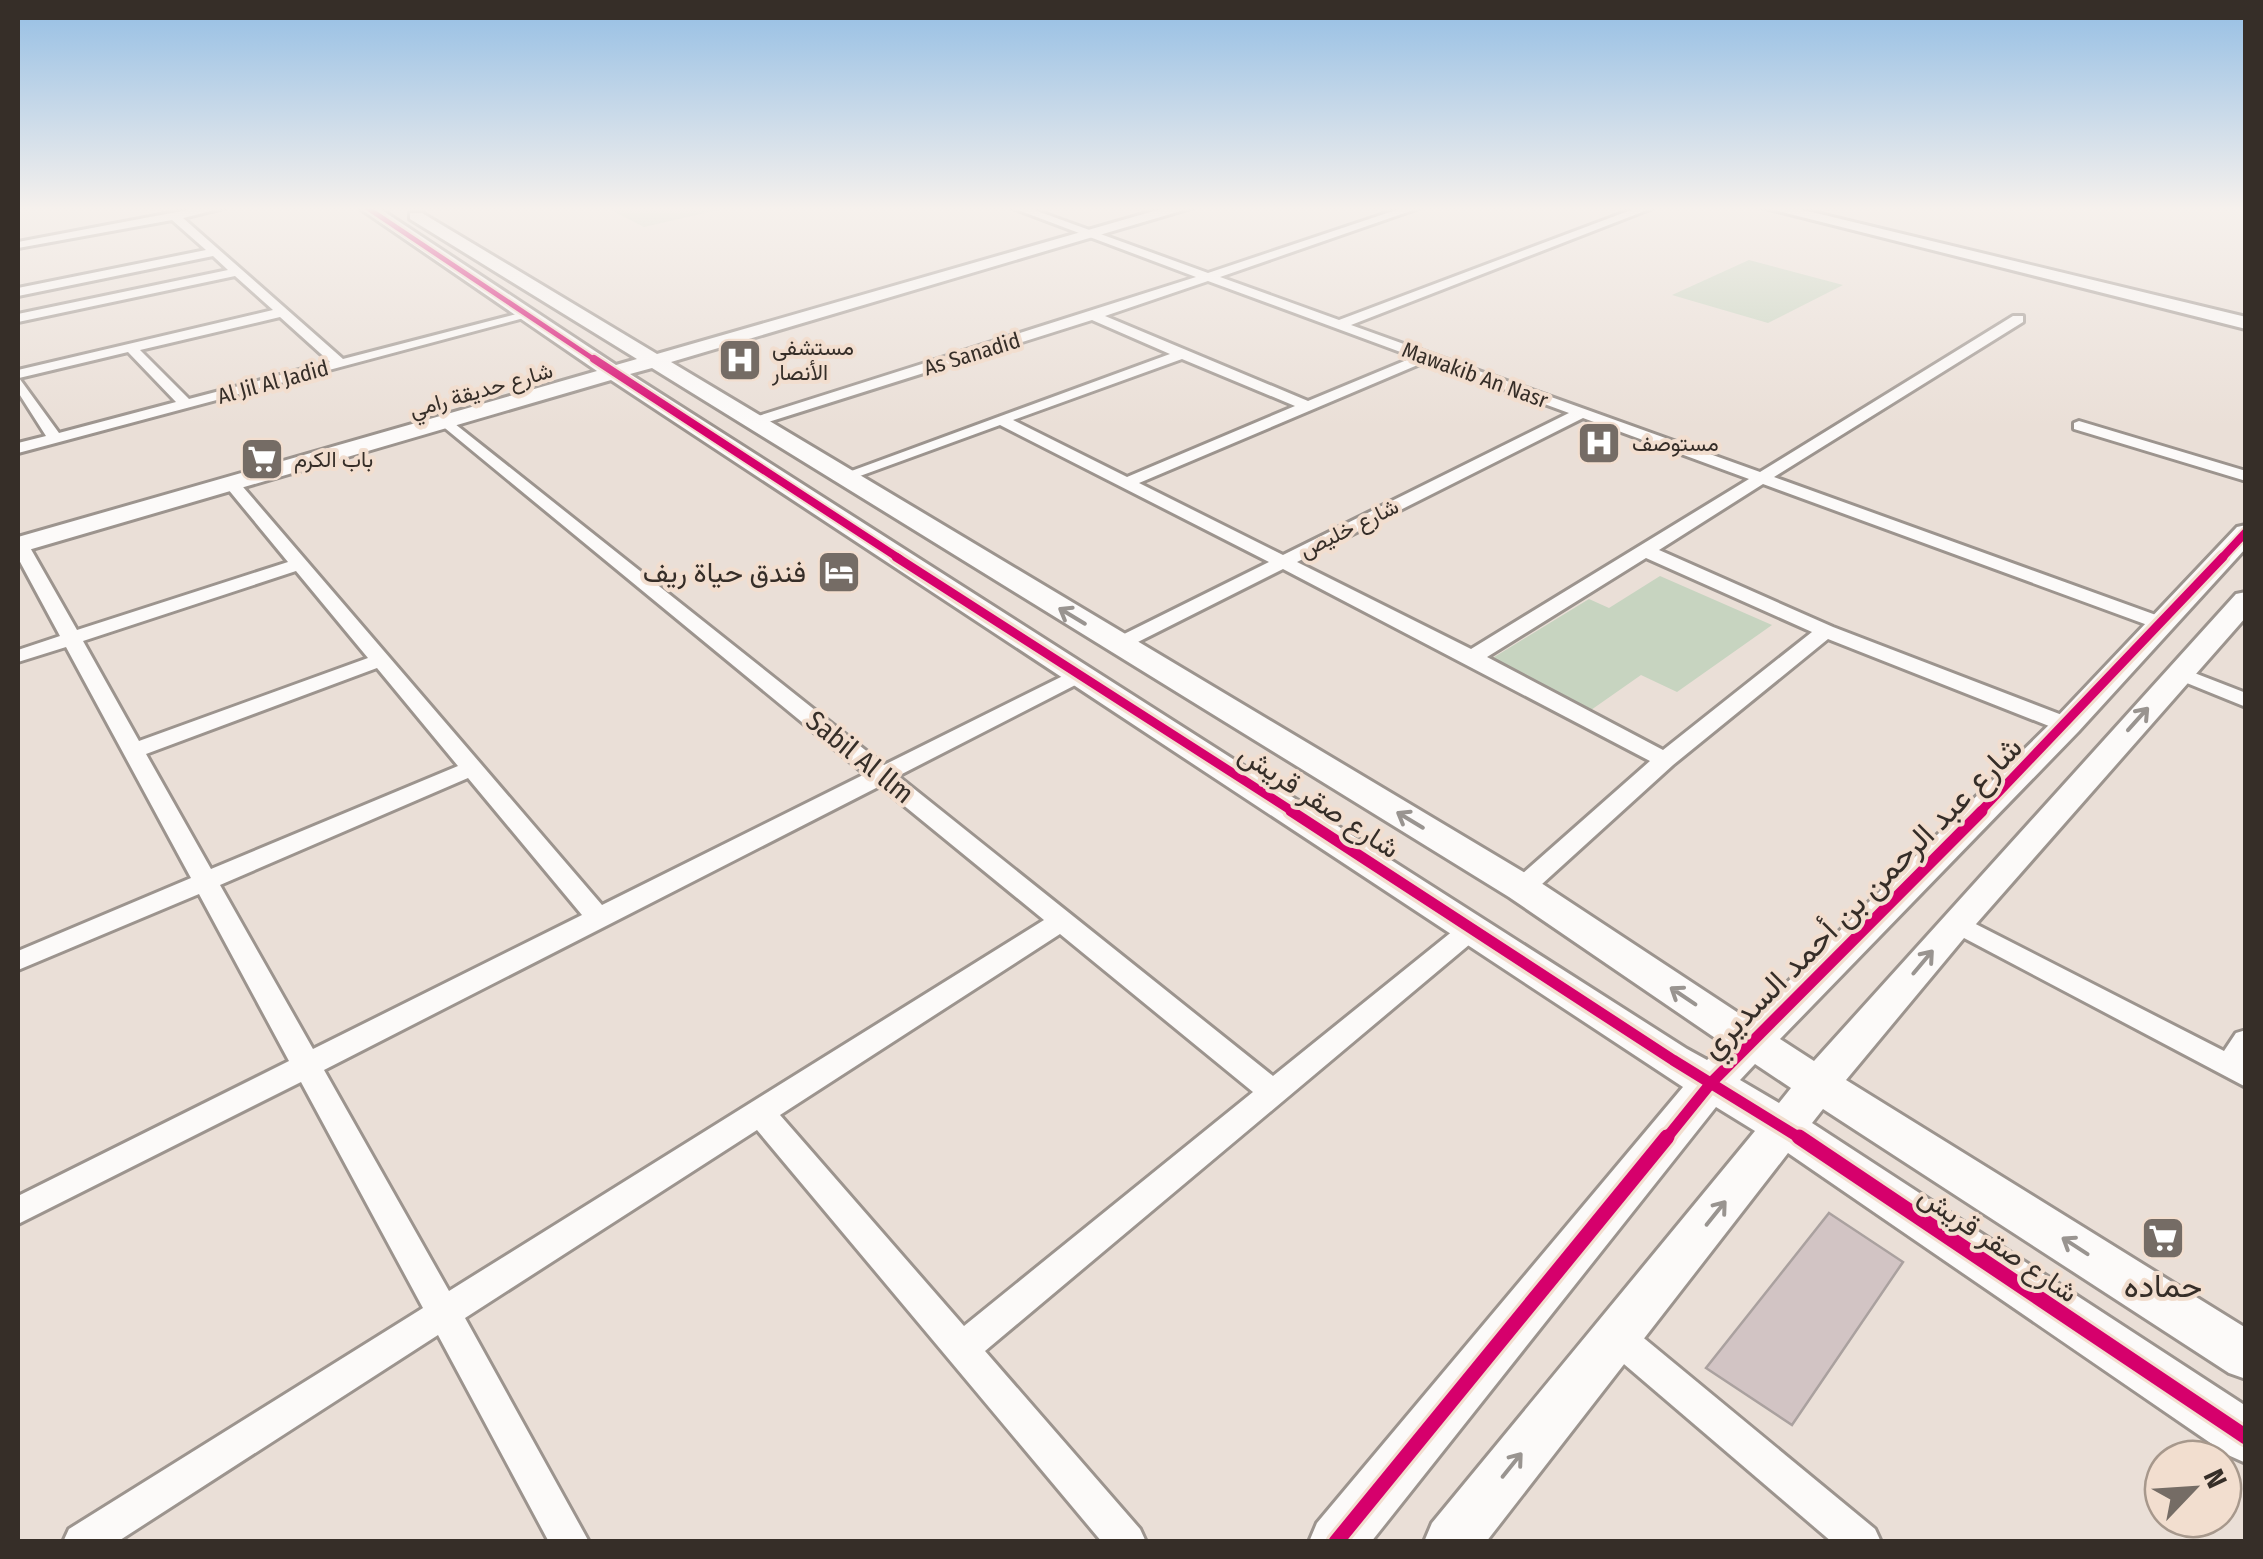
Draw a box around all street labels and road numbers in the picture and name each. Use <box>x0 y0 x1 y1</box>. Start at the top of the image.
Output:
street label: As Sanadid <box>921 327 1023 381</box>
street label: Mawakib An Nasr <box>1398 336 1552 414</box>
street label: Al Jil Al Jadid <box>215 354 331 410</box>
street label: شارع حديقة رامي <box>406 357 557 428</box>
street label: شارع خليص <box>1295 492 1403 565</box>
street label: Sabil Al llm <box>800 704 920 810</box>
street label: شارع عبد الرحمن بن أحمد السديري <box>1692 728 2035 1071</box>
street label: شارع صقر قريش <box>1232 737 1405 867</box>
street label: شارع صقر قريش <box>1911 1179 2084 1311</box>

